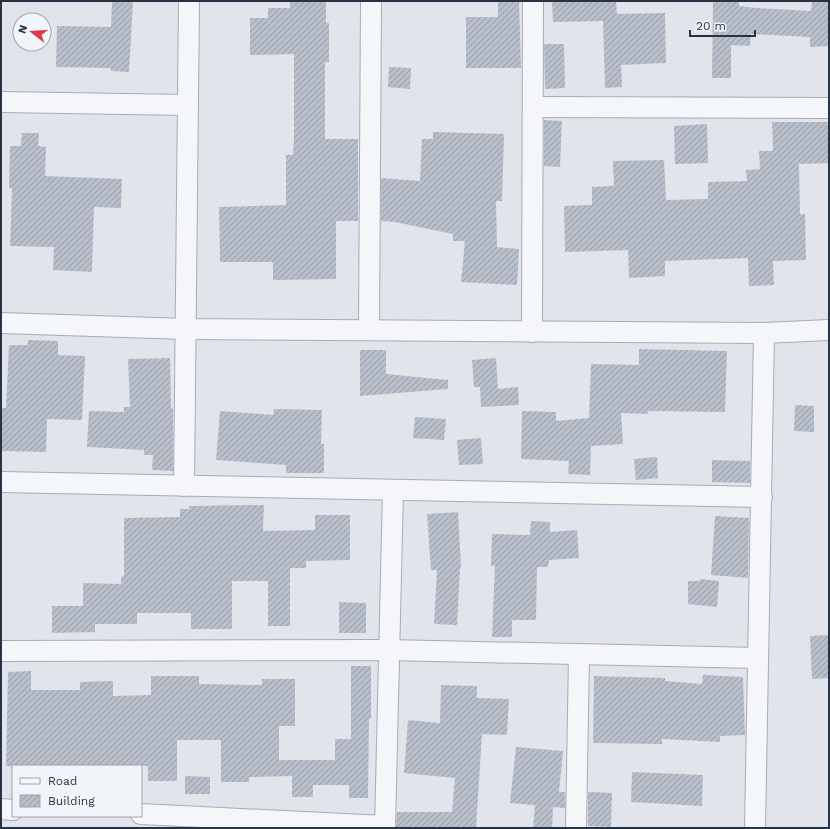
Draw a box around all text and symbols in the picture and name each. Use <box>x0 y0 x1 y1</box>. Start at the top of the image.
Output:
north arrow <box>12 12 52 52</box>
scale bar <box>690 12 755 38</box>
text: 20 m <box>696 19 726 33</box>
text: N <box>16 23 30 35</box>
legend <box>12 765 142 817</box>
text: Road <box>48 774 77 788</box>
text: Building <box>48 794 95 808</box>

